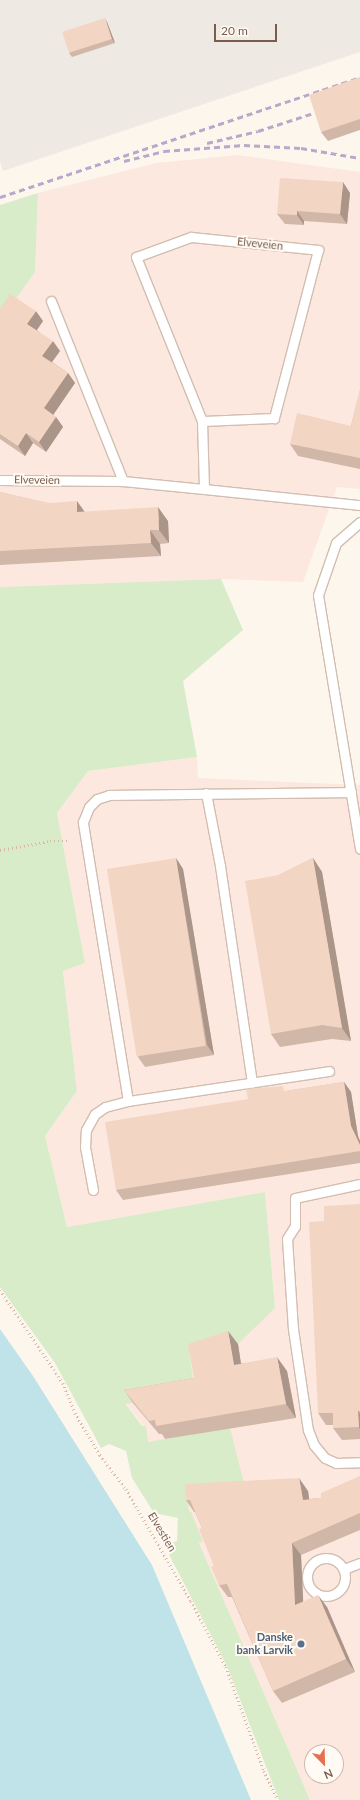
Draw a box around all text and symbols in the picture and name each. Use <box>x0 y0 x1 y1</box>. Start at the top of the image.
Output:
scale bar <box>216 16 279 42</box>
text: 20 m <box>221 23 248 38</box>
street label: Elveveien <box>236 235 284 253</box>
street label: Elveveien <box>14 473 60 487</box>
street label: Elvestien <box>145 1510 179 1554</box>
place label: Danske bank Larvik <box>237 1631 293 1657</box>
marker: Danske bank Larvik <box>296 1639 306 1649</box>
north arrow <box>304 1744 344 1784</box>
text: N <box>322 1767 335 1782</box>

